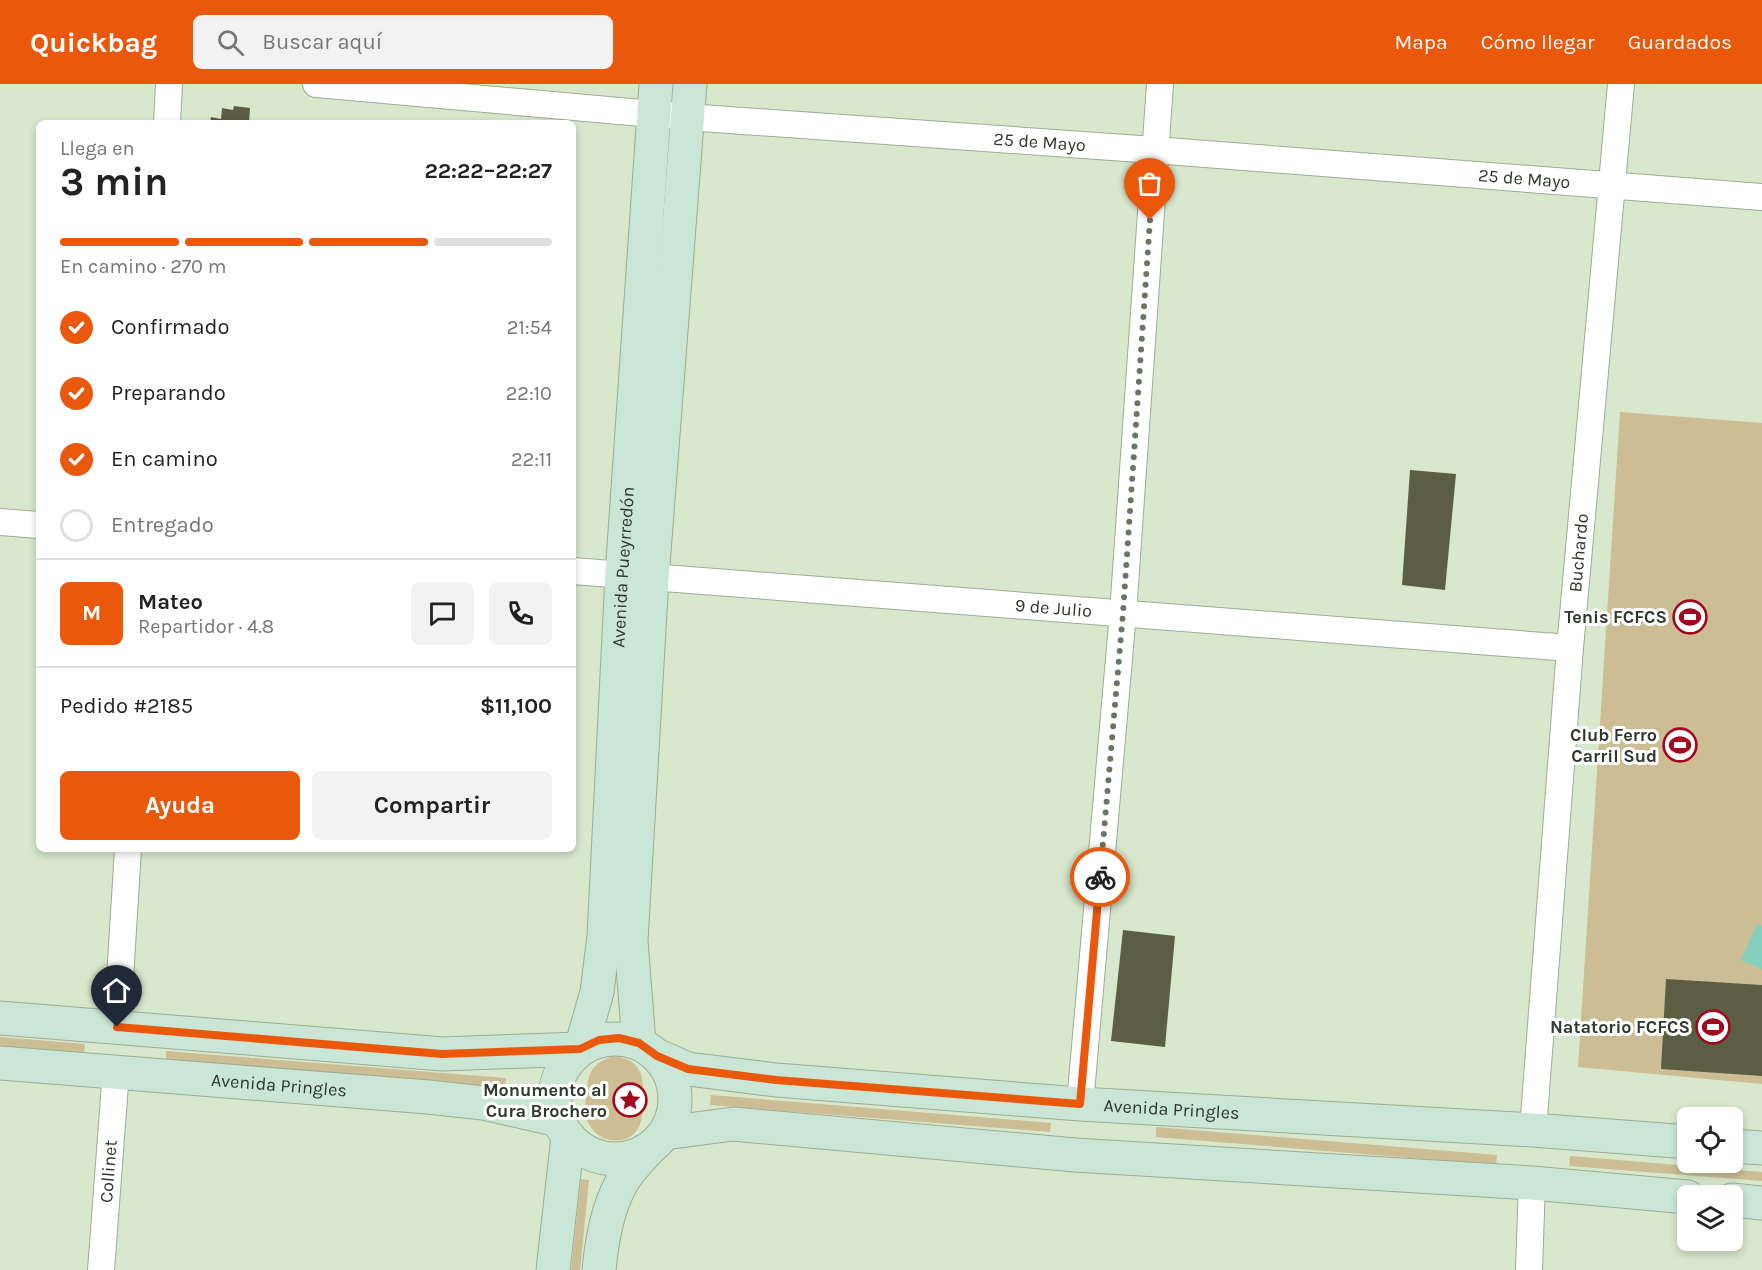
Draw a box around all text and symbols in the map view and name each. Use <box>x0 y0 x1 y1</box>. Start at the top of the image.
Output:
search box <box>193 15 613 69</box>
text: Quickbag <box>30 26 157 59</box>
icon: search <box>214 26 247 59</box>
text: Buscar aquí <box>262 29 382 55</box>
text: Mapa <box>1394 30 1448 54</box>
text: Cómo llegar <box>1481 30 1595 54</box>
text: Guardados <box>1628 30 1732 54</box>
street label: 25 de Mayo <box>993 128 1087 156</box>
text: Llega en <box>60 137 135 160</box>
text: 22:22–22:27 <box>424 158 552 184</box>
pin <box>1124 158 1175 220</box>
text: 3 min <box>60 159 168 205</box>
street label: 25 de Mayo <box>1477 164 1571 193</box>
icon: bag <box>1133 167 1166 200</box>
text: En camino · 270 m <box>60 255 226 278</box>
icon: check <box>60 311 93 344</box>
text: Confirmado <box>111 314 230 340</box>
text: 21:54 <box>507 316 552 339</box>
icon: check <box>60 377 93 410</box>
text: Preparando <box>111 380 226 406</box>
text: 22:10 <box>506 382 552 405</box>
icon: check <box>60 443 93 476</box>
text: En camino <box>111 446 218 472</box>
text: 22:11 <box>511 448 552 471</box>
street label: Avenida Pueyrredón <box>607 486 639 648</box>
text: Entregado <box>111 512 214 538</box>
street label: Buchardo <box>1564 512 1593 593</box>
button: chat <box>411 582 474 645</box>
button: phone <box>489 582 552 645</box>
text: Mateo <box>138 589 203 615</box>
street label: 9 de Julio <box>1014 594 1093 622</box>
sports icon: Tenis FCFCS <box>1672 599 1708 635</box>
text: M <box>82 600 101 626</box>
place label: Tenis FCFCS <box>1564 606 1667 628</box>
text: Repartidor · 4.8 <box>138 615 274 638</box>
text: Pedido #2185 <box>60 693 193 719</box>
text: $11,100 <box>480 693 552 719</box>
place label: Club Ferro Carril Sud <box>1570 724 1657 767</box>
sports icon: Club Ferro Carril Sud <box>1662 727 1698 763</box>
button: Ayuda <box>60 771 300 840</box>
button: Compartir <box>312 771 552 840</box>
courier <box>1070 847 1130 907</box>
icon: bike <box>1084 861 1117 894</box>
pin <box>91 965 142 1027</box>
icon: home <box>100 974 133 1007</box>
sports icon: Natatorio FCFCS <box>1695 1009 1731 1045</box>
place label: Natatorio FCFCS <box>1550 1016 1690 1038</box>
street label: Avenida Pringles <box>210 1069 348 1102</box>
place label: Monumento al Cura Brochero <box>483 1079 607 1122</box>
place icon: Monumento al Cura Brochero <box>612 1082 648 1118</box>
street label: Avenida Pringles <box>1103 1094 1240 1124</box>
map controls <box>1677 1107 1743 1251</box>
button: locate <box>1677 1107 1743 1173</box>
street label: Collinet <box>95 1139 122 1204</box>
button: layers <box>1677 1185 1743 1251</box>

